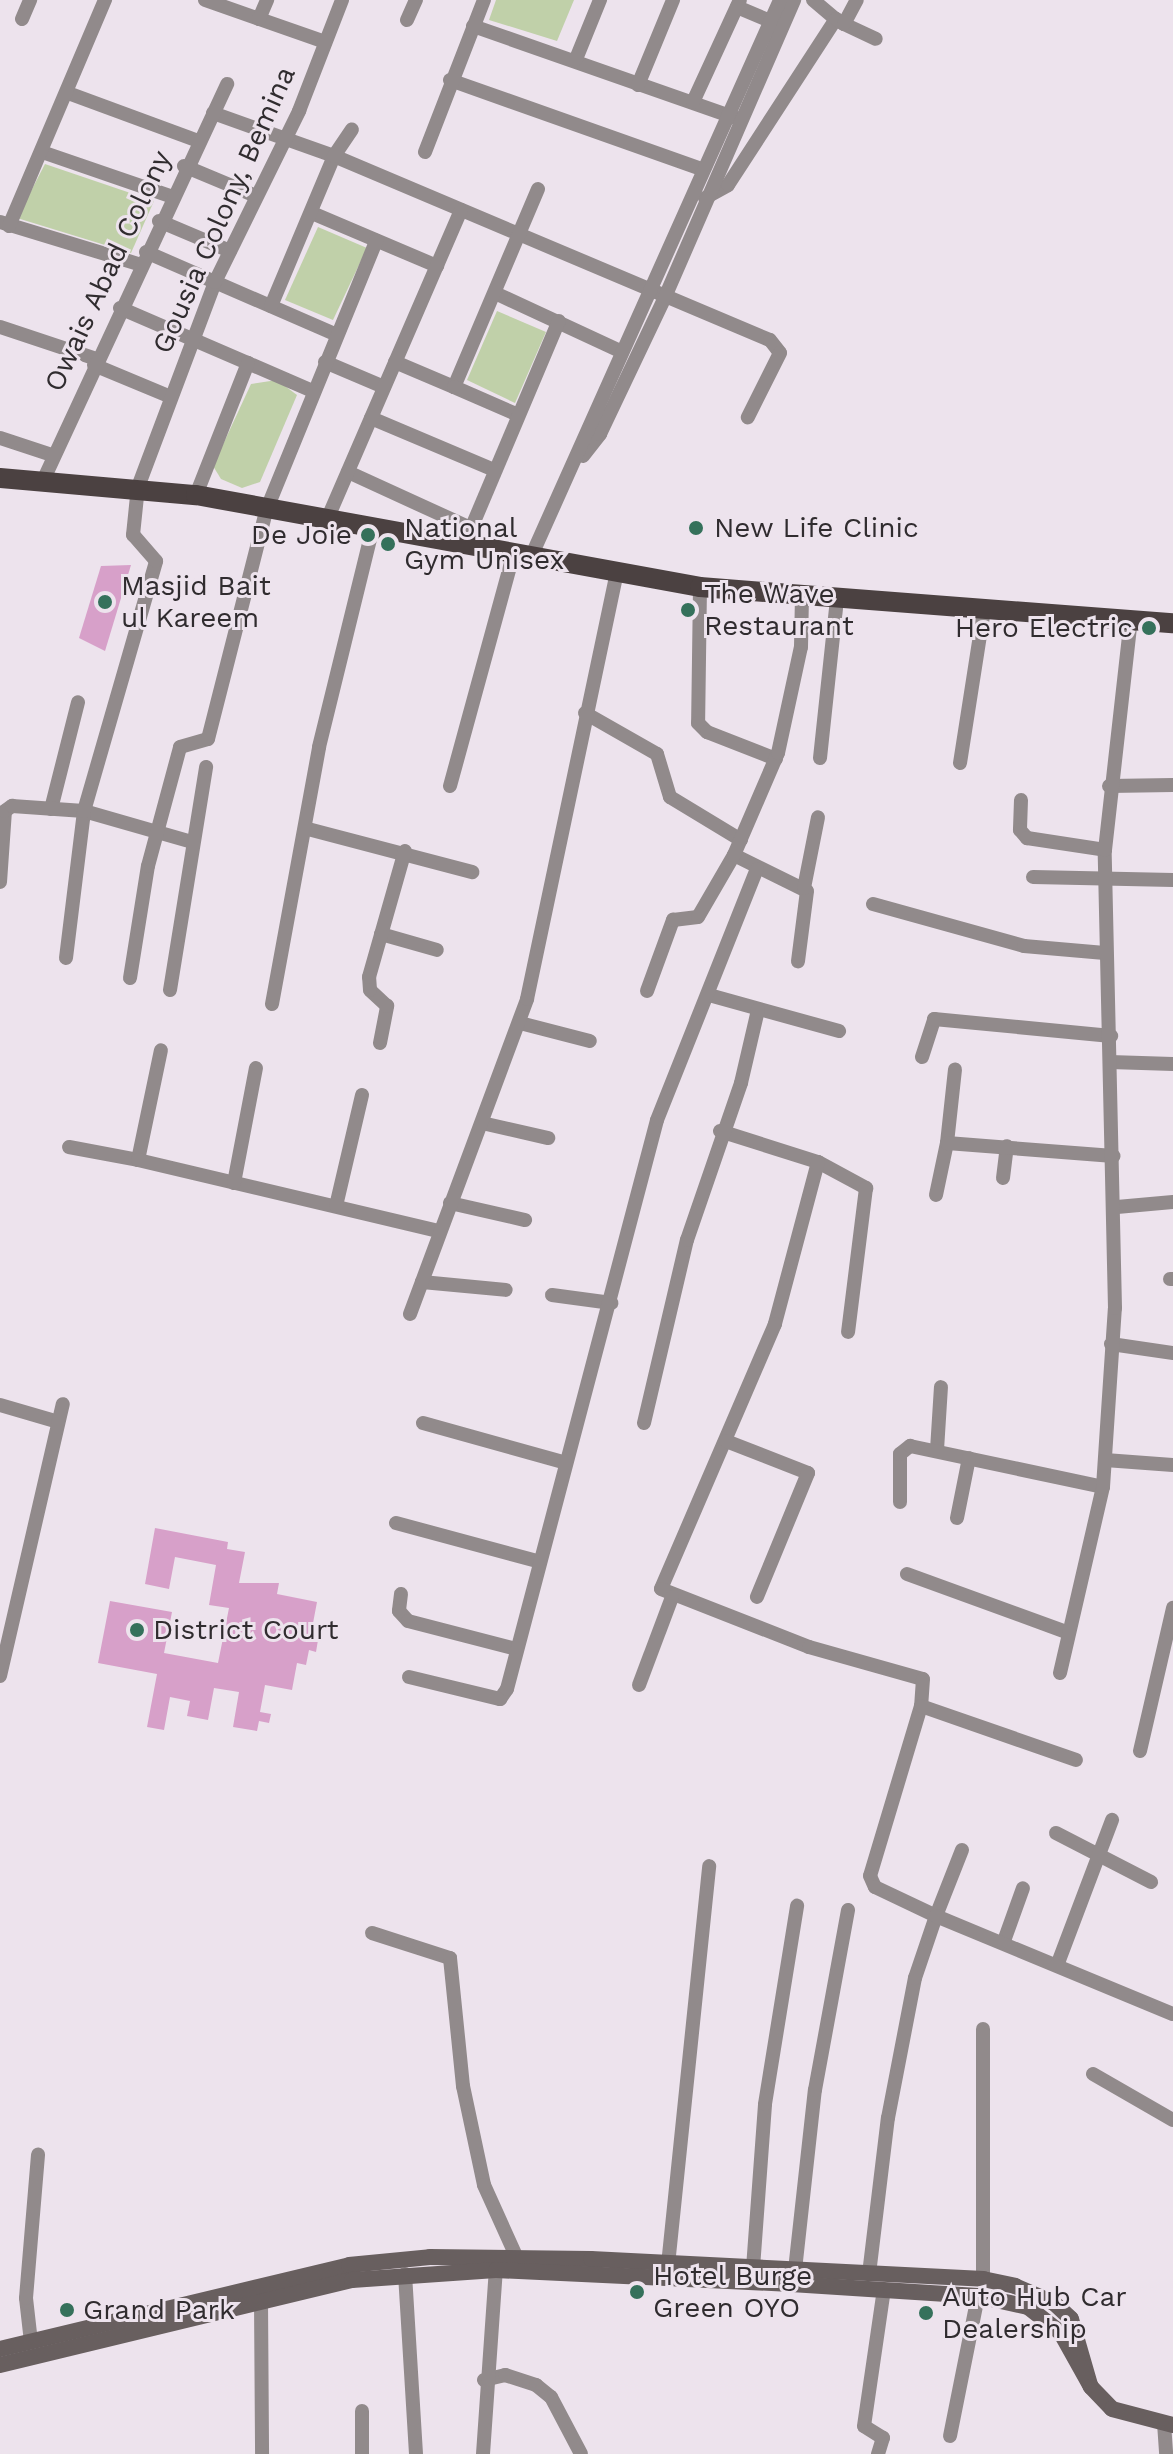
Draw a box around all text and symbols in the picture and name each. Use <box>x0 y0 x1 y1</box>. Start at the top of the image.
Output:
street label: Gousia Colony, Bemina <box>145 61 303 359</box>
street label: Owais Abad Colony <box>37 145 179 397</box>
place label: National Gym Unisex <box>404 511 565 577</box>
place label: New Life Clinic <box>714 511 919 545</box>
marker: New Life Clinic <box>685 517 707 539</box>
place label: De Joie <box>250 518 352 552</box>
marker: De Joie <box>359 526 377 544</box>
marker: National Gym Unisex <box>379 535 397 553</box>
place label: Masjid Bait ul Kareem <box>121 569 271 635</box>
place label: The Wave Restaurant <box>704 577 854 643</box>
marker: Masjid Bait ul Kareem <box>96 593 114 611</box>
marker: The Wave Restaurant <box>679 601 697 619</box>
place label: Hero Electric <box>955 611 1133 645</box>
marker: Hero Electric <box>1140 619 1158 637</box>
place label: District Court <box>153 1613 338 1647</box>
marker: District Court <box>128 1621 146 1639</box>
place label: Hotel Burge Green OYO <box>653 2259 813 2325</box>
place label: Auto Hub Car Dealership <box>942 2280 1127 2346</box>
marker: Hotel Burge Green OYO <box>628 2283 646 2301</box>
place label: Grand Park <box>83 2293 235 2327</box>
marker: Grand Park <box>58 2301 76 2319</box>
marker: Auto Hub Car Dealership <box>917 2304 935 2322</box>

